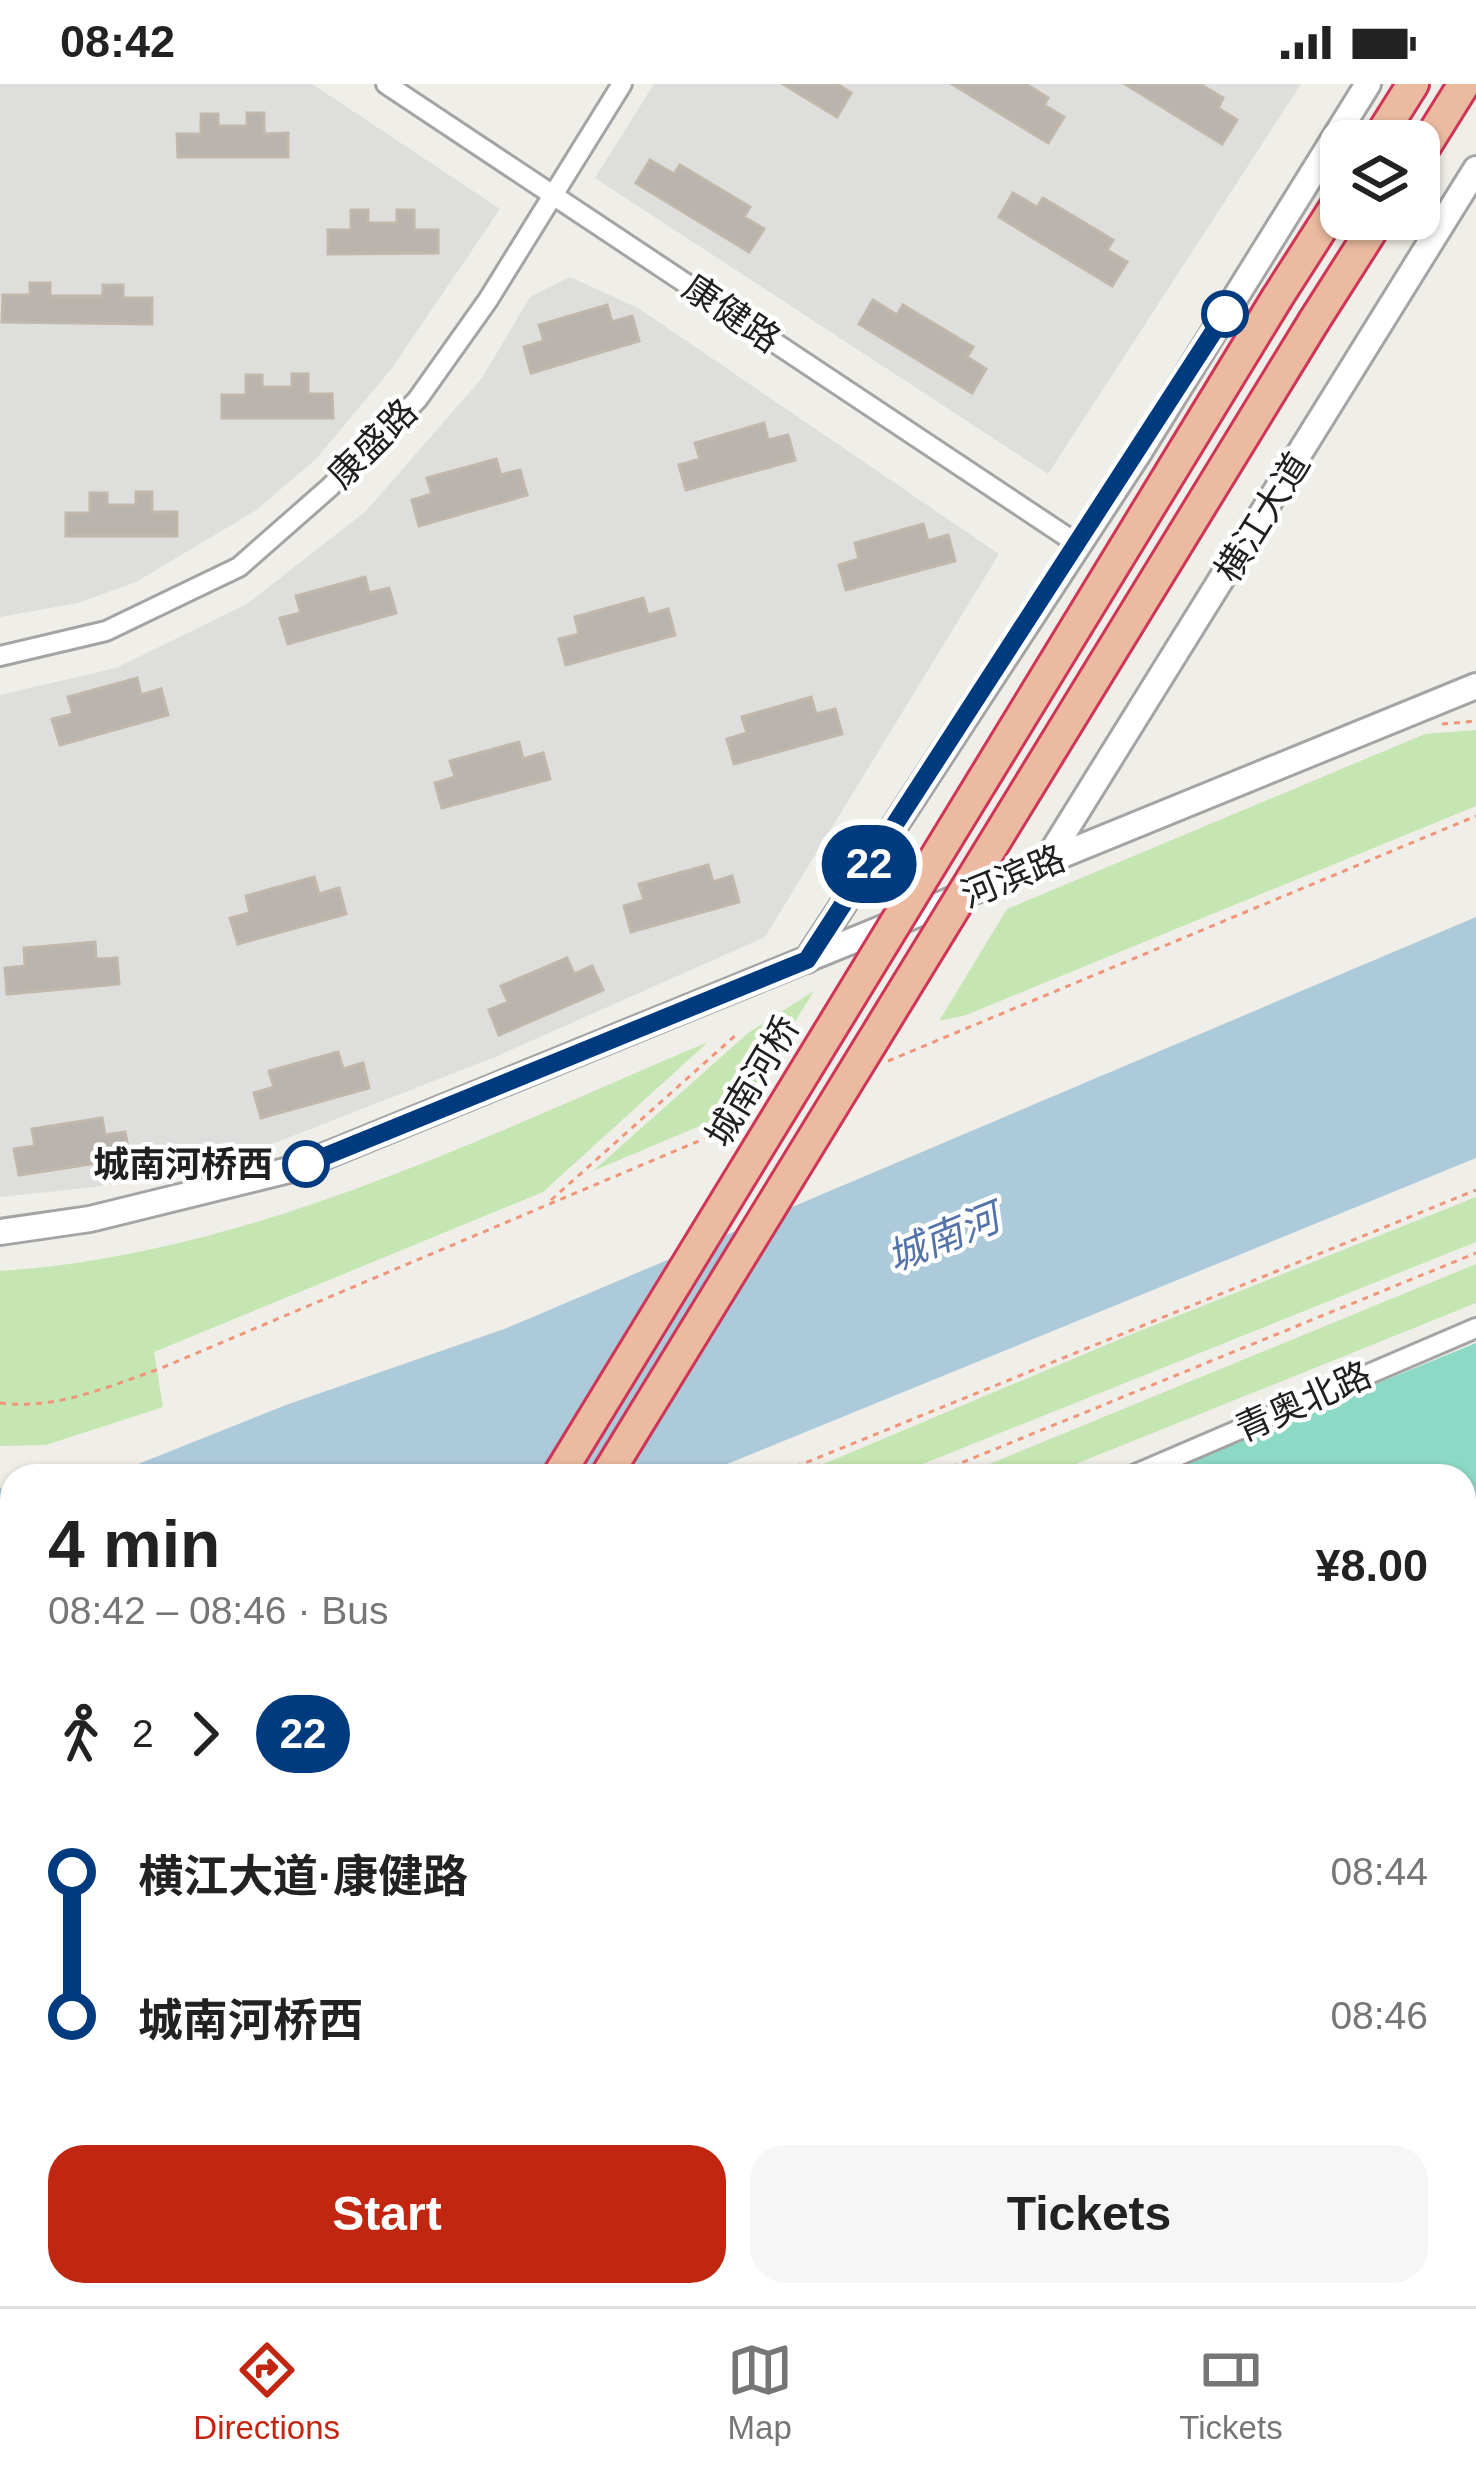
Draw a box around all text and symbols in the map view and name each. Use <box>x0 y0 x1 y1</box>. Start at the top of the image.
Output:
text: 08:42 <box>60 16 175 67</box>
map controls <box>1320 120 1440 240</box>
button: layers <box>1320 120 1440 240</box>
street label: 康健路 <box>675 266 788 361</box>
unlabelled marker <box>1203 292 1247 336</box>
street label: 康盛路 <box>320 391 425 496</box>
street label: 横江大道 <box>1207 445 1318 589</box>
line badge: 22 <box>815 825 923 903</box>
street label: 河滨路 <box>955 837 1071 916</box>
text: 22 <box>846 840 892 887</box>
street label: 城南河桥 <box>698 1009 807 1154</box>
marker: 城南河桥西 <box>284 1142 328 1186</box>
place label: 城南河桥西 <box>93 1144 273 1185</box>
water label: 城南河 <box>881 1193 1012 1279</box>
street label: 青奥北路 <box>1229 1353 1377 1449</box>
text: 4 min <box>48 1507 220 1581</box>
text: ¥8.00 <box>1315 1540 1428 1591</box>
text: 08:42 – 08:46 · Bus <box>48 1589 388 1632</box>
icon: walk <box>48 1701 114 1767</box>
icon: forward <box>172 1701 238 1767</box>
text: 22 <box>280 1710 326 1757</box>
text: 2 <box>132 1712 154 1755</box>
text: 08:44 <box>1330 1850 1428 1893</box>
text: 横江大道·康健路 <box>138 1851 468 1902</box>
text: 08:46 <box>1330 1994 1428 2037</box>
text: 城南河桥西 <box>138 1995 363 2046</box>
button: Start <box>48 2145 726 2283</box>
button: Tickets <box>750 2145 1428 2283</box>
tab: Directions <box>193 2337 340 2447</box>
tab: Map <box>727 2337 793 2447</box>
tab: Tickets <box>1179 2337 1283 2447</box>

